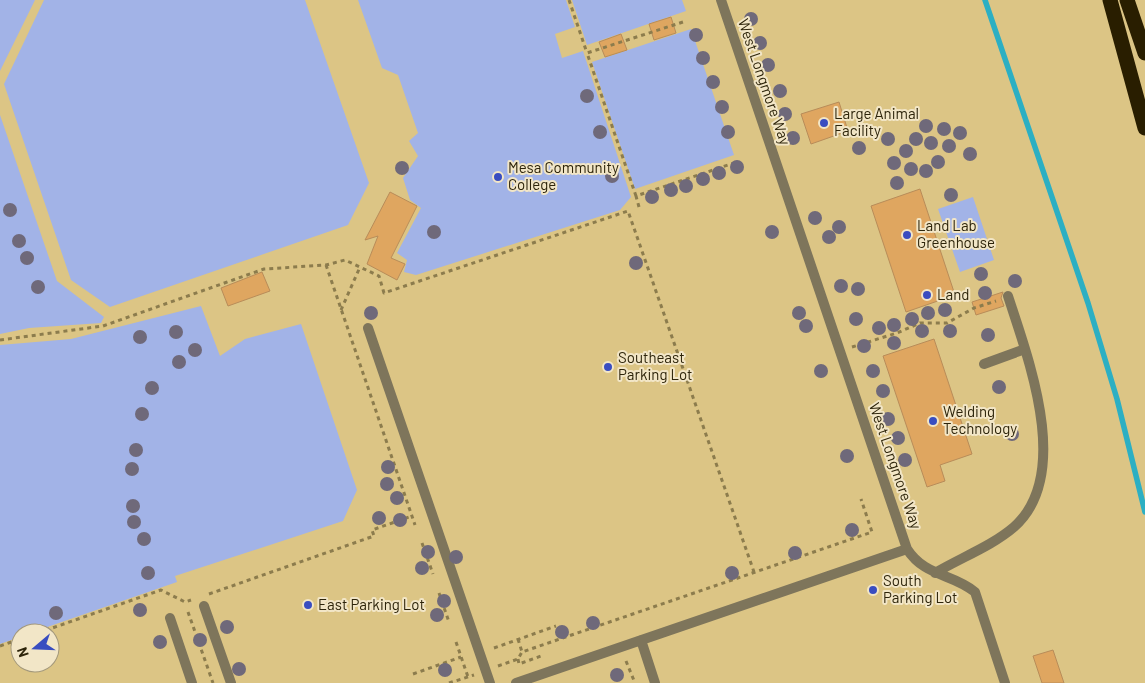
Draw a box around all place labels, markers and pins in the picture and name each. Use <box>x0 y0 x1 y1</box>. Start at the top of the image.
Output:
place label: Large Animal Facility <box>834 104 919 139</box>
marker: Large Animal Facility <box>818 117 830 129</box>
place label: Mesa Community College <box>508 158 619 193</box>
marker: Mesa Community College <box>492 171 504 183</box>
place label: Land Lab Greenhouse <box>917 216 995 251</box>
marker: Land Lab Greenhouse <box>901 229 913 241</box>
place label: Land <box>937 285 969 303</box>
marker: Land <box>921 289 933 301</box>
place label: Southeast Parking Lot <box>618 348 692 383</box>
marker: Southeast Parking Lot <box>602 361 614 373</box>
place label: Welding Technology <box>943 402 1017 437</box>
marker: Welding Technology <box>927 415 939 427</box>
place label: South Parking Lot <box>883 571 957 606</box>
marker: South Parking Lot <box>867 584 879 596</box>
place label: East Parking Lot <box>318 595 425 613</box>
marker: East Parking Lot <box>302 599 314 611</box>

